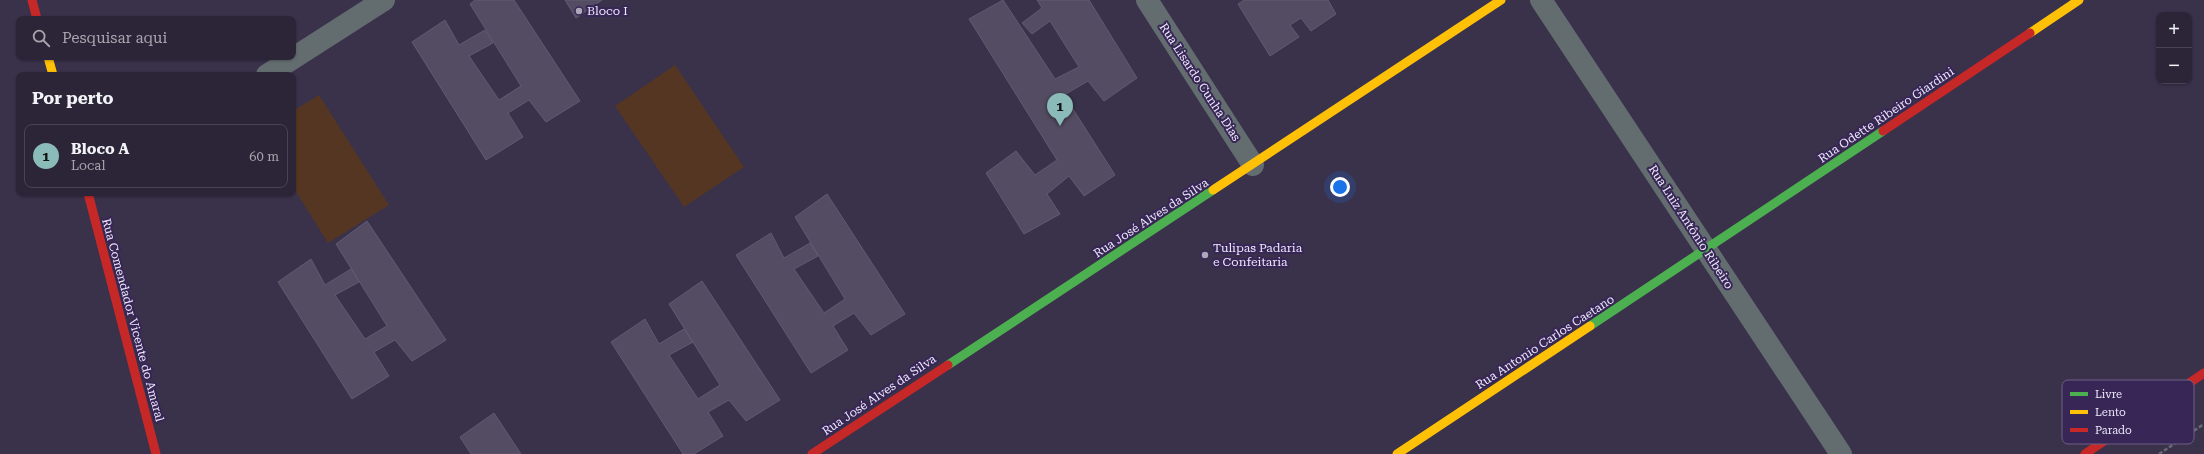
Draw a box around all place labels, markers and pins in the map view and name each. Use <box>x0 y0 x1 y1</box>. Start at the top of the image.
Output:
place label: Bloco I <box>587 4 628 18</box>
marker: Bloco I <box>574 6 584 16</box>
pin: 1 <box>1047 93 1073 126</box>
place label: Tulipas Padaria e Confeitaria <box>1213 241 1303 269</box>
marker: Tulipas Padaria e Confeitaria <box>1200 250 1210 260</box>

